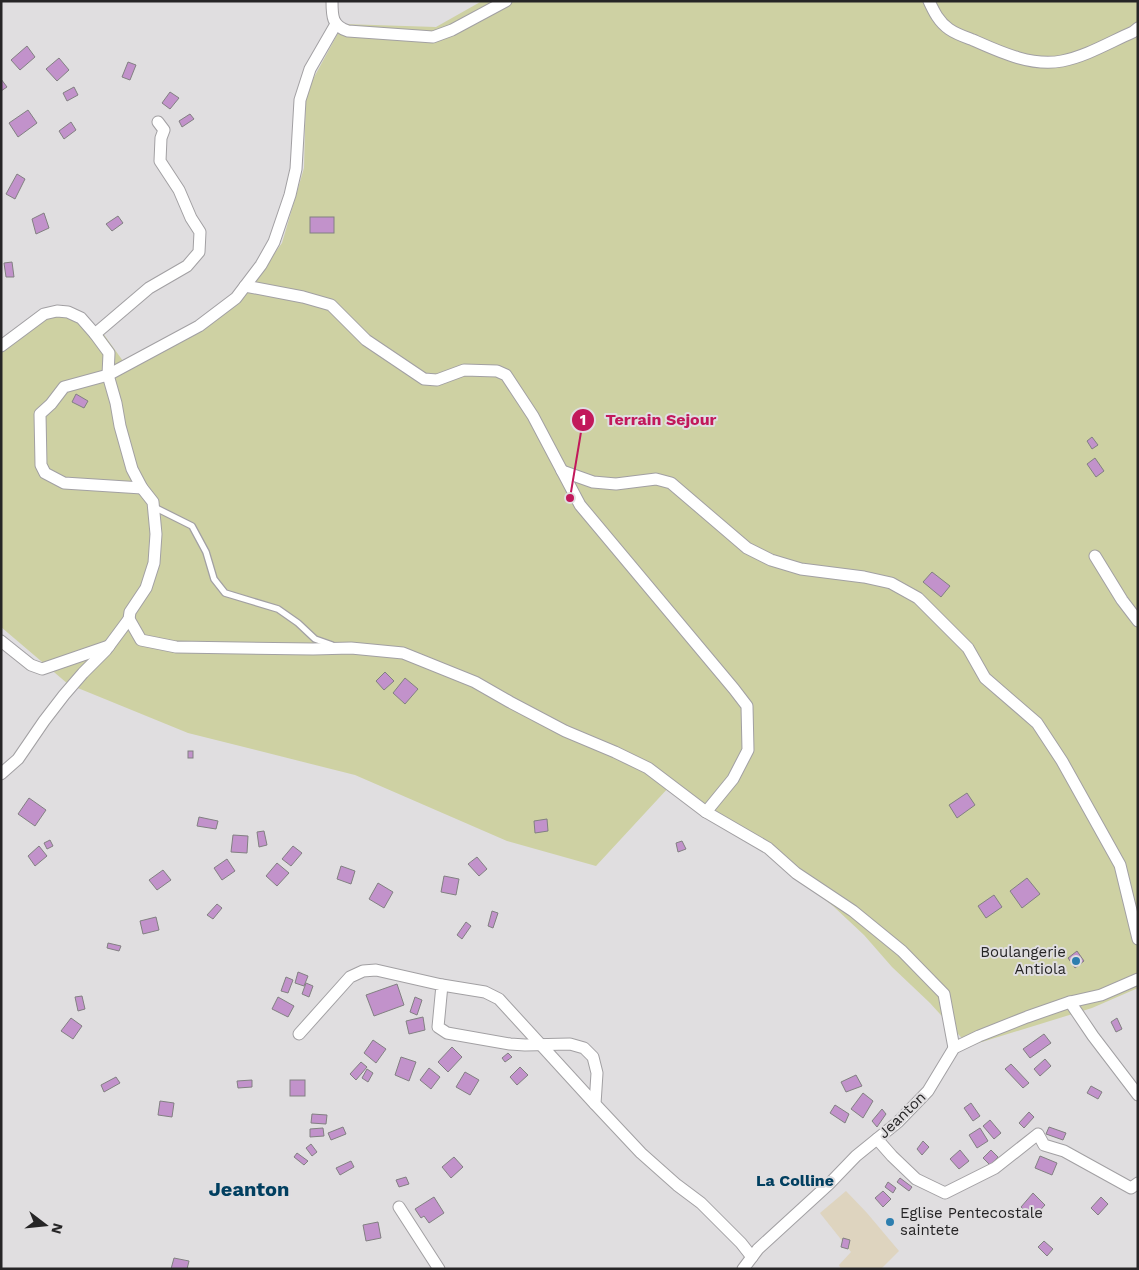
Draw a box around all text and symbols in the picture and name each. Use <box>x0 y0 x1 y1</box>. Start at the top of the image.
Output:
callout: Terrain Sejour <box>570 404 726 435</box>
text: Terrain Sejour <box>606 410 717 429</box>
text: 1 <box>580 411 586 429</box>
place label: Boulangerie Antiola <box>980 943 1067 978</box>
marker: Boulangerie Antiola <box>1070 955 1082 967</box>
street label: Jeanton <box>874 1088 930 1142</box>
district label: La Colline <box>756 1171 834 1190</box>
district label: Jeanton <box>209 1177 289 1201</box>
north arrow <box>20 1200 70 1250</box>
place label: Eglise Pentecostale saintete <box>900 1204 1043 1239</box>
marker: Eglise Pentecostale saintete <box>884 1216 896 1228</box>
text: N <box>48 1221 67 1236</box>

